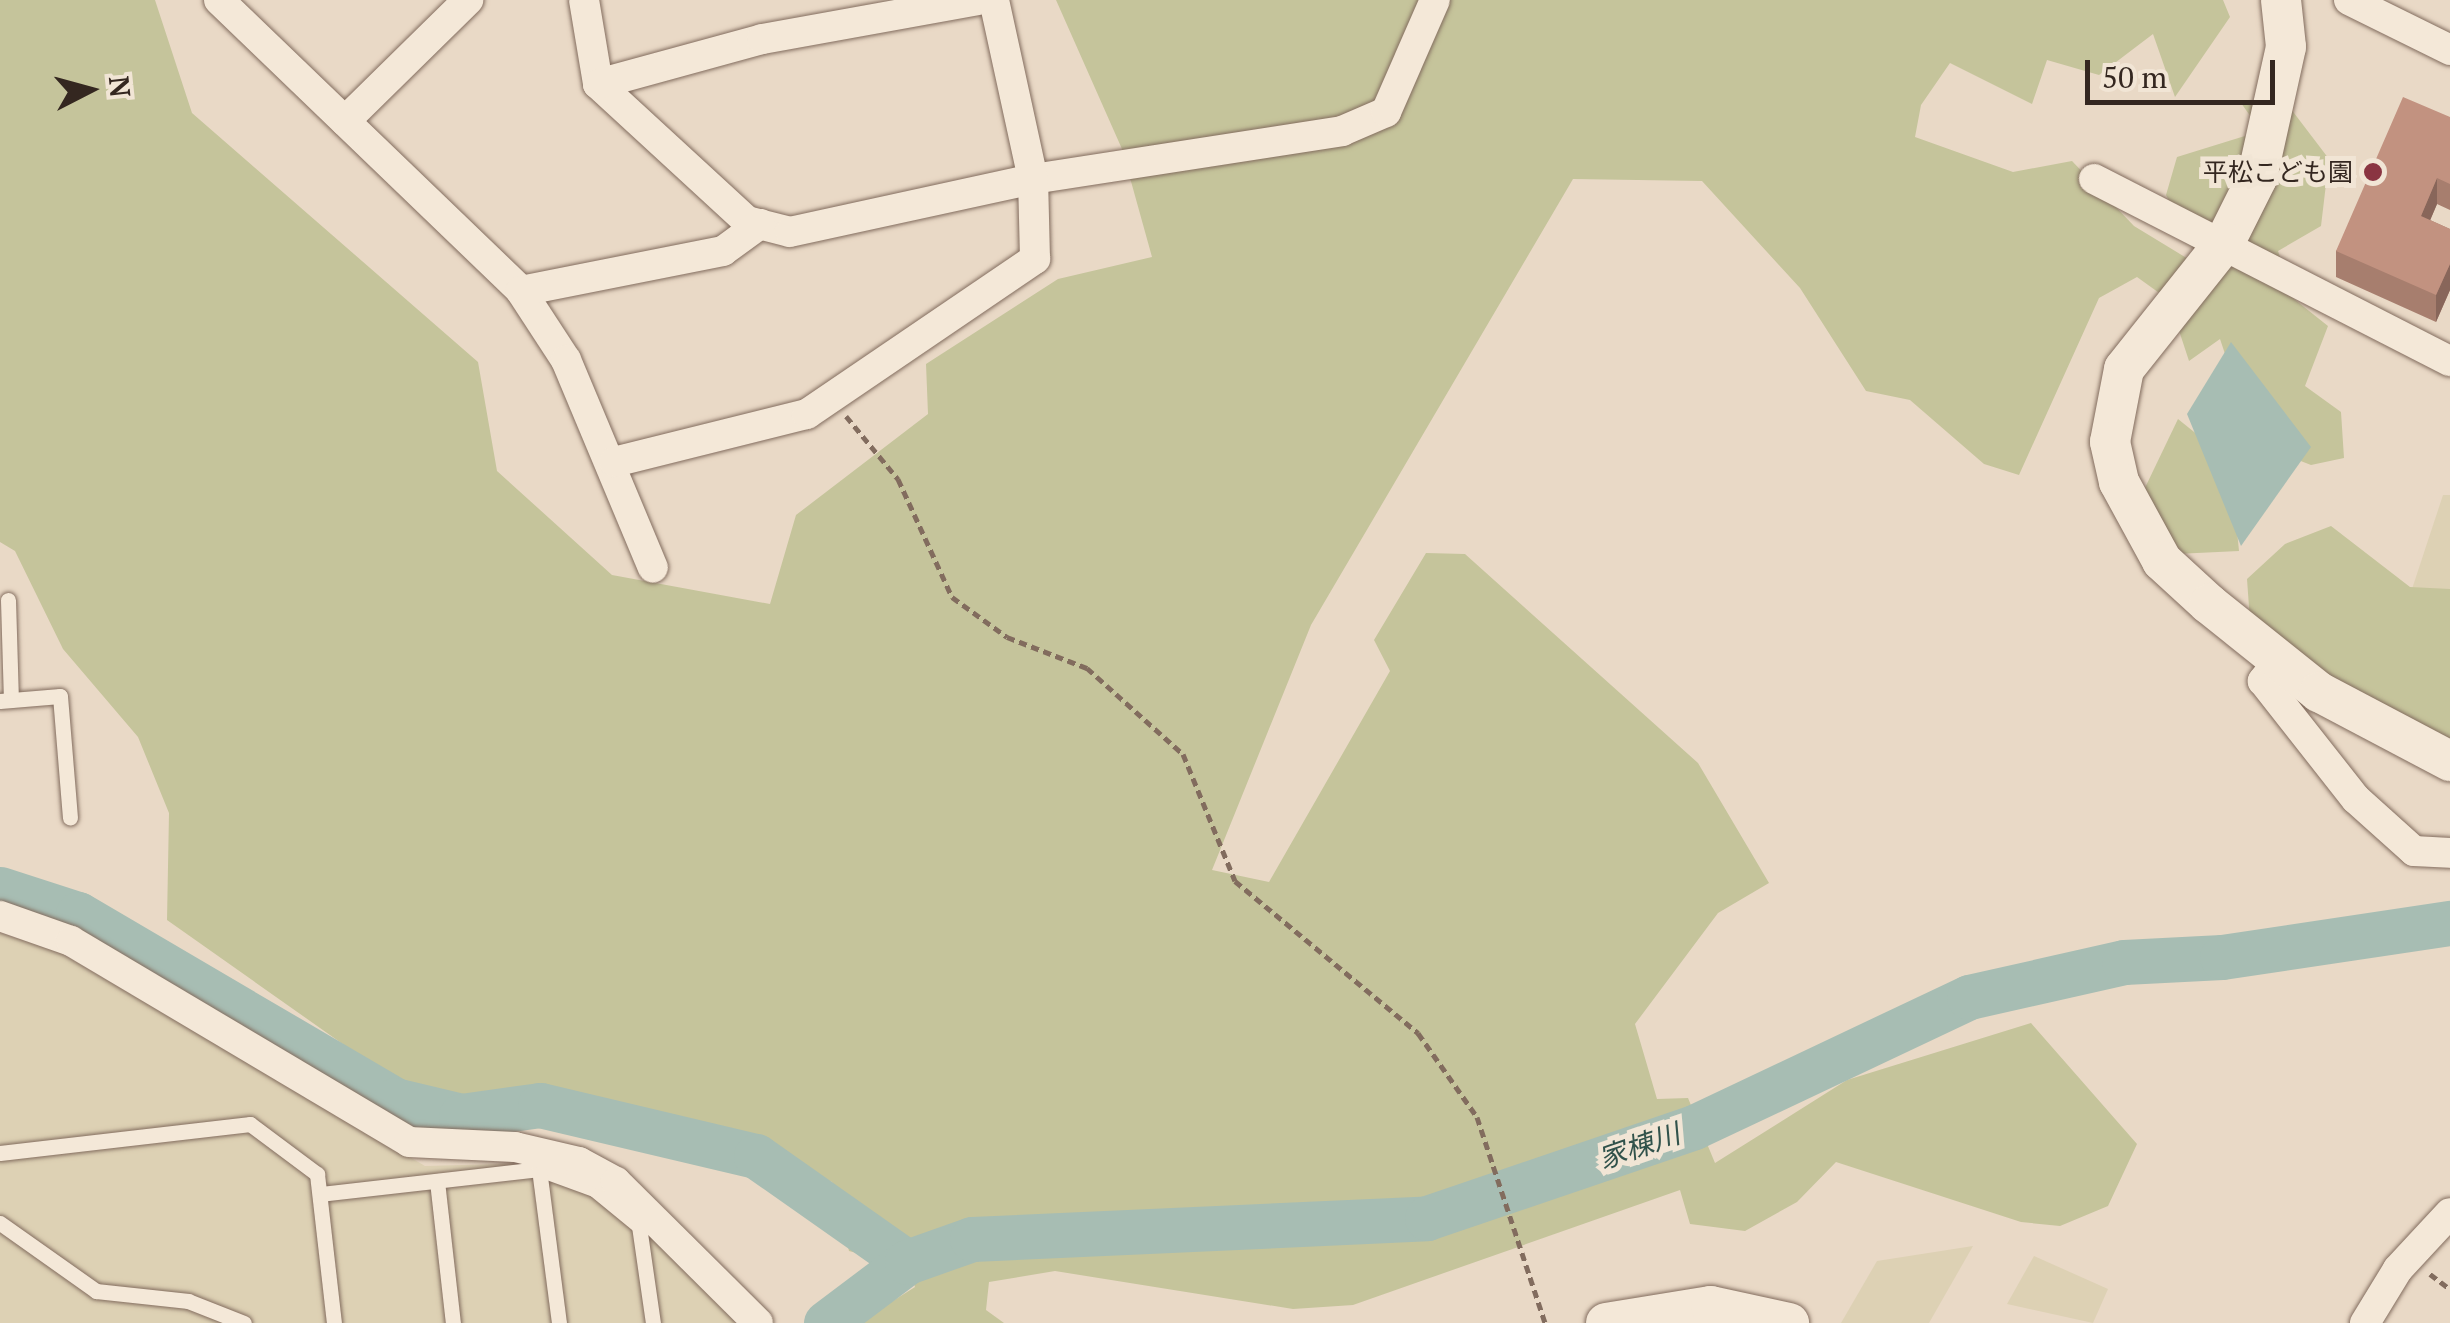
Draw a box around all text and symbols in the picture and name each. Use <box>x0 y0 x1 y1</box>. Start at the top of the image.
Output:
north arrow <box>40 40 140 140</box>
scale bar <box>2090 40 2280 102</box>
text: 50 m <box>2102 57 2167 97</box>
text: N <box>101 74 140 99</box>
place label: 平松こども園 <box>2203 157 2353 187</box>
marker: 平松こども園 <box>2362 161 2384 183</box>
water label: 家棟川 <box>1594 1116 1684 1176</box>

